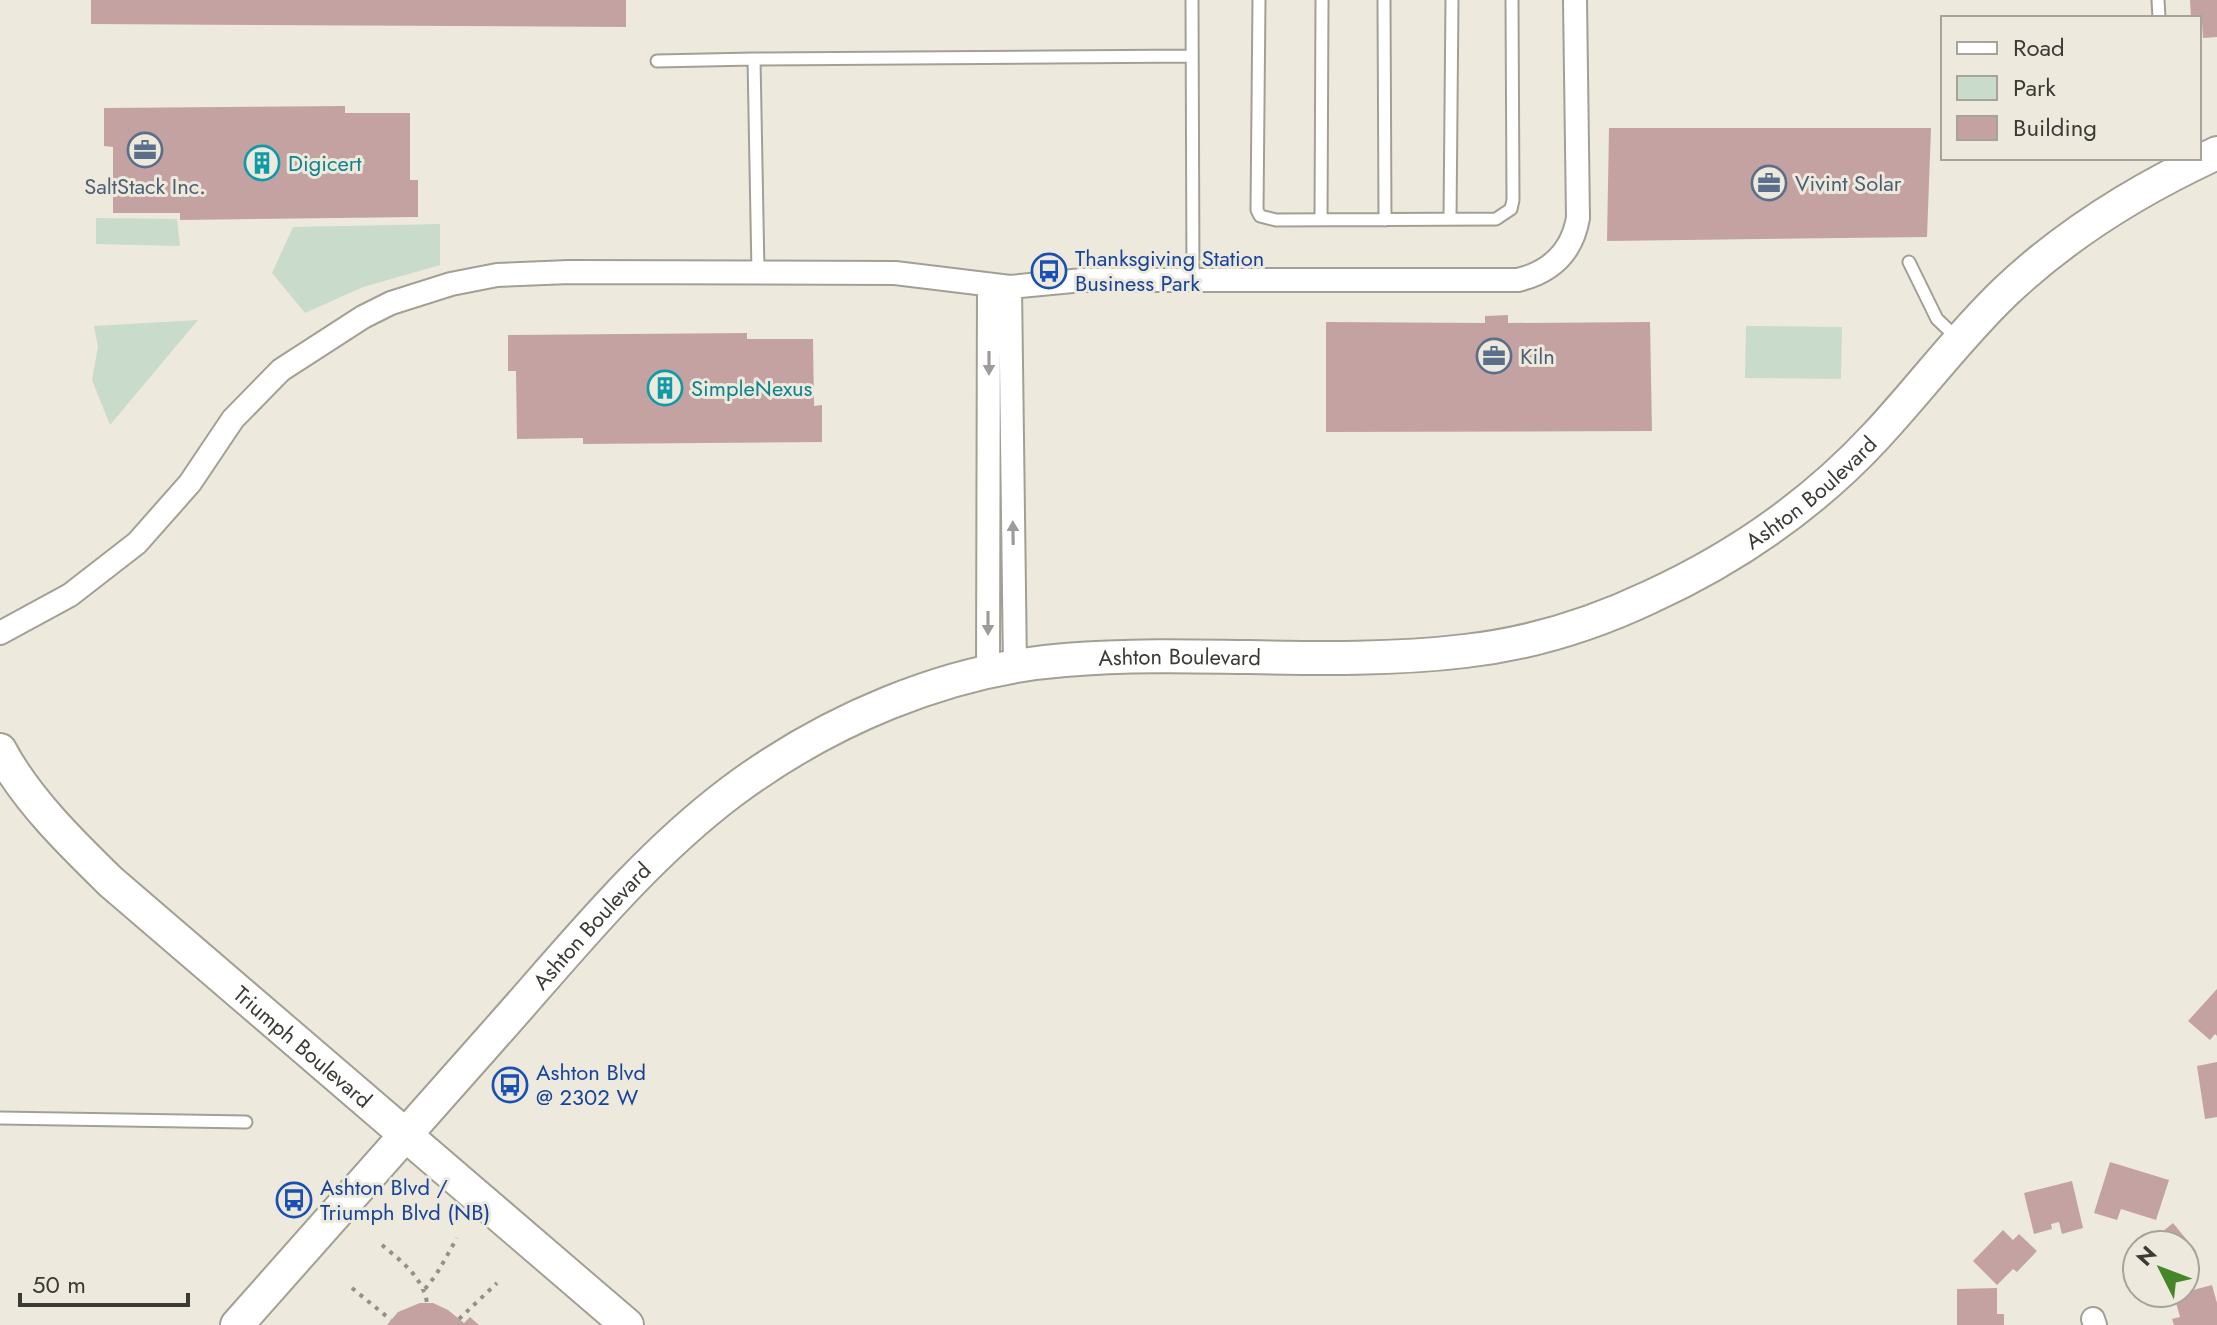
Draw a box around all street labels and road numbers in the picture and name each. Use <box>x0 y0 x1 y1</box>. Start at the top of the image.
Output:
street label: Ashton Boulevard <box>1739 429 1884 557</box>
street label: Ashton Boulevard <box>1098 640 1261 674</box>
street label: Ashton Boulevard <box>525 855 658 997</box>
street label: Triumph Boulevard <box>227 978 379 1115</box>

